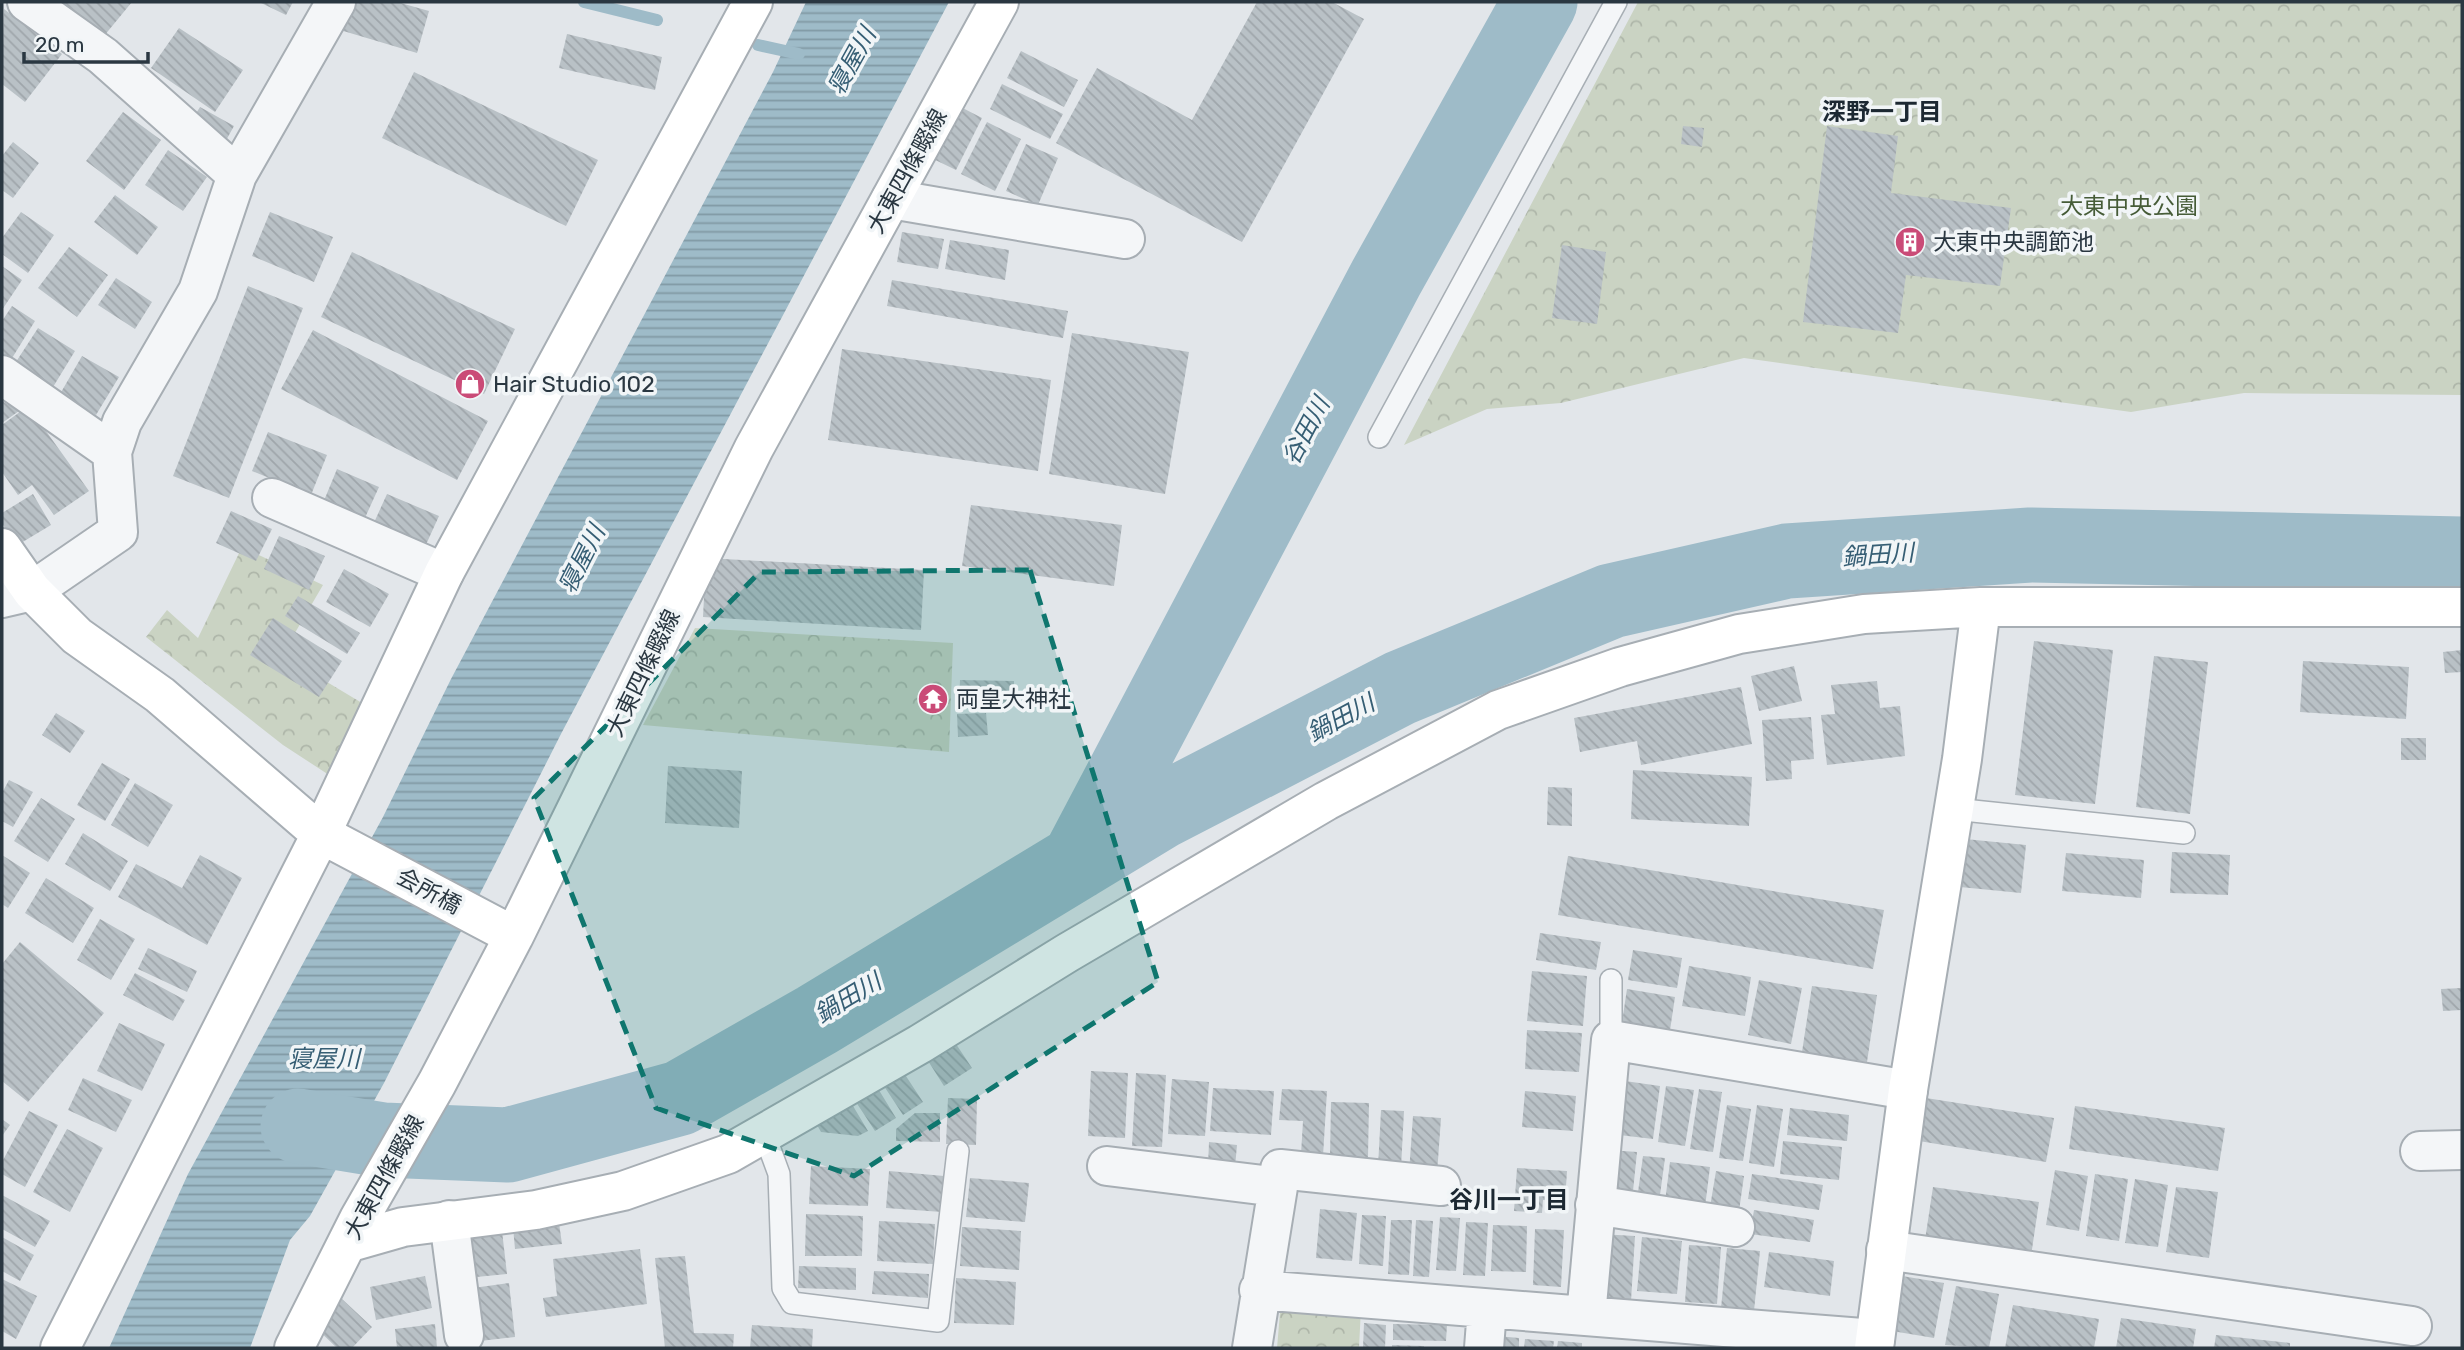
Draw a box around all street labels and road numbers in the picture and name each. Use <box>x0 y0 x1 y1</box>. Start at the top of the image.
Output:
street label: 大東四條畷線 <box>861 104 953 238</box>
street label: 大東四條畷線 <box>600 605 686 741</box>
street label: 会所橋 <box>392 862 466 920</box>
street label: 大東四條畷線 <box>338 1110 430 1244</box>

